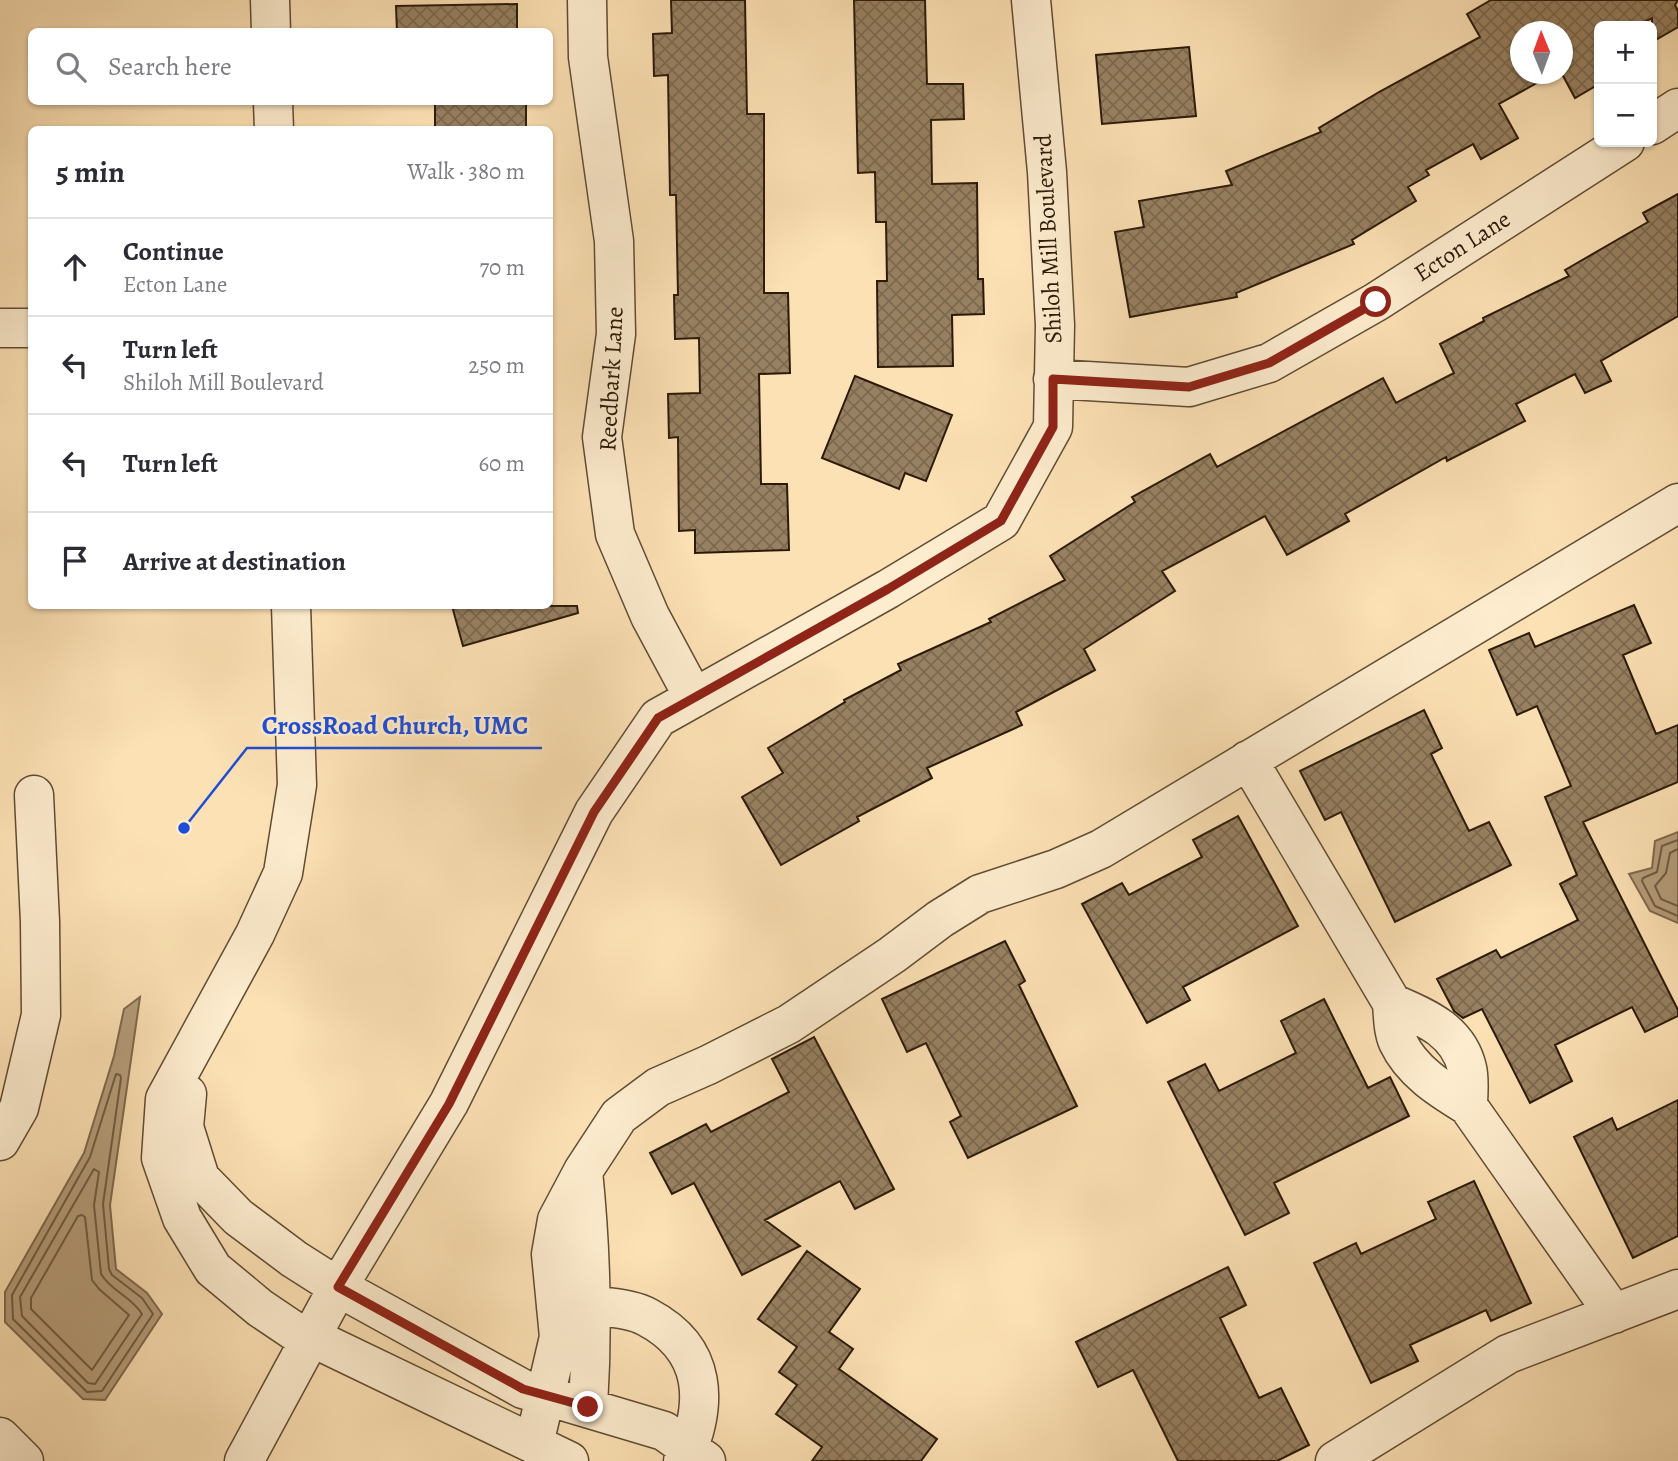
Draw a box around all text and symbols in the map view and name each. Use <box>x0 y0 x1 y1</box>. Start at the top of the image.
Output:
north arrow <box>1510 21 1573 84</box>
map controls <box>1594 21 1657 147</box>
button: + <box>1594 21 1657 84</box>
search box <box>28 28 553 105</box>
icon: search <box>52 48 90 86</box>
text: Search here <box>108 49 232 84</box>
button: − <box>1594 84 1657 147</box>
street label: Shiloh Mill Boulevard <box>1027 133 1069 345</box>
text: 5 min <box>56 152 125 192</box>
text: Walk · 380 m <box>407 156 525 187</box>
street label: Ecton Lane <box>1408 203 1516 289</box>
text: Continue <box>123 234 224 269</box>
icon: ahead <box>56 248 94 286</box>
text: 70 m <box>479 252 525 283</box>
text: Ecton Lane <box>123 269 227 300</box>
route start <box>1360 286 1391 317</box>
street label: Reedbark Lane <box>591 306 631 452</box>
text: Turn left <box>123 332 218 367</box>
icon: left <box>56 346 94 384</box>
text: 250 m <box>468 350 525 381</box>
text: Shiloh Mill Boulevard <box>123 367 324 398</box>
icon: left <box>56 444 94 482</box>
text: Turn left <box>123 446 218 481</box>
text: 60 m <box>478 448 525 479</box>
icon: arrive <box>56 542 94 580</box>
text: Arrive at destination <box>123 544 346 579</box>
callout: CrossRoad Church, UMC <box>247 701 542 748</box>
text: CrossRoad Church, UMC <box>262 708 528 743</box>
route end <box>572 1391 603 1422</box>

